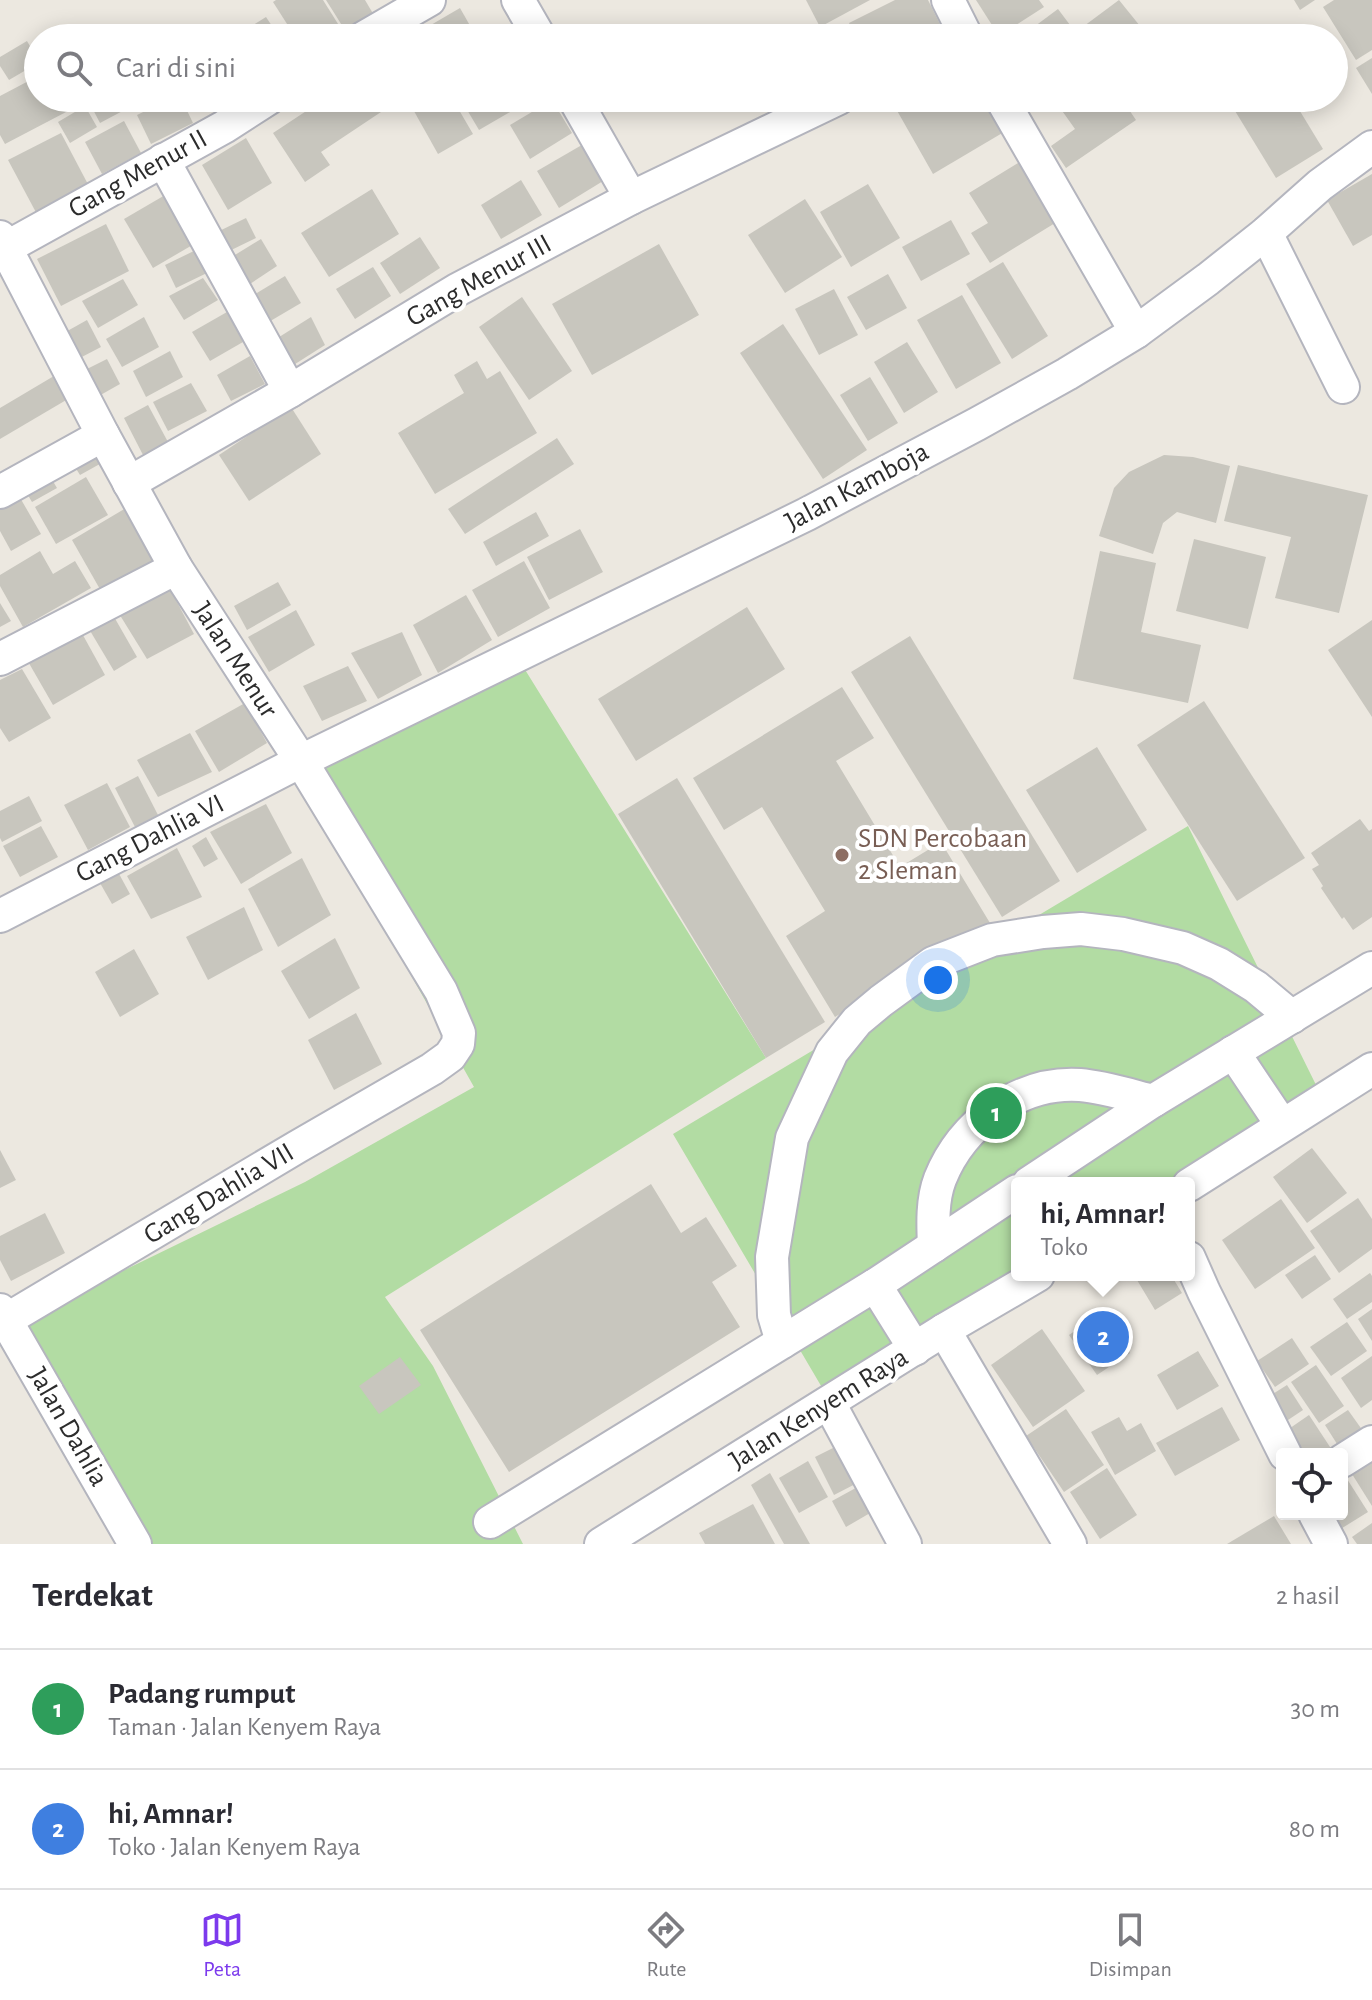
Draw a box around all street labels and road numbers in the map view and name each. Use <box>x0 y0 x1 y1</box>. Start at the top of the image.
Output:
street label: Gang Menur II <box>64 125 212 223</box>
street label: Gang Menur III <box>402 230 556 332</box>
street label: Jalan Kamboja <box>781 437 934 537</box>
street label: Jalan Menur <box>187 597 283 723</box>
street label: Gang Dahlia VI <box>71 790 229 888</box>
street label: Gang Dahlia VII <box>139 1138 299 1250</box>
street label: Jalan Kenyem Raya <box>725 1343 913 1475</box>
street label: Jalan Dahlia <box>23 1363 113 1491</box>

